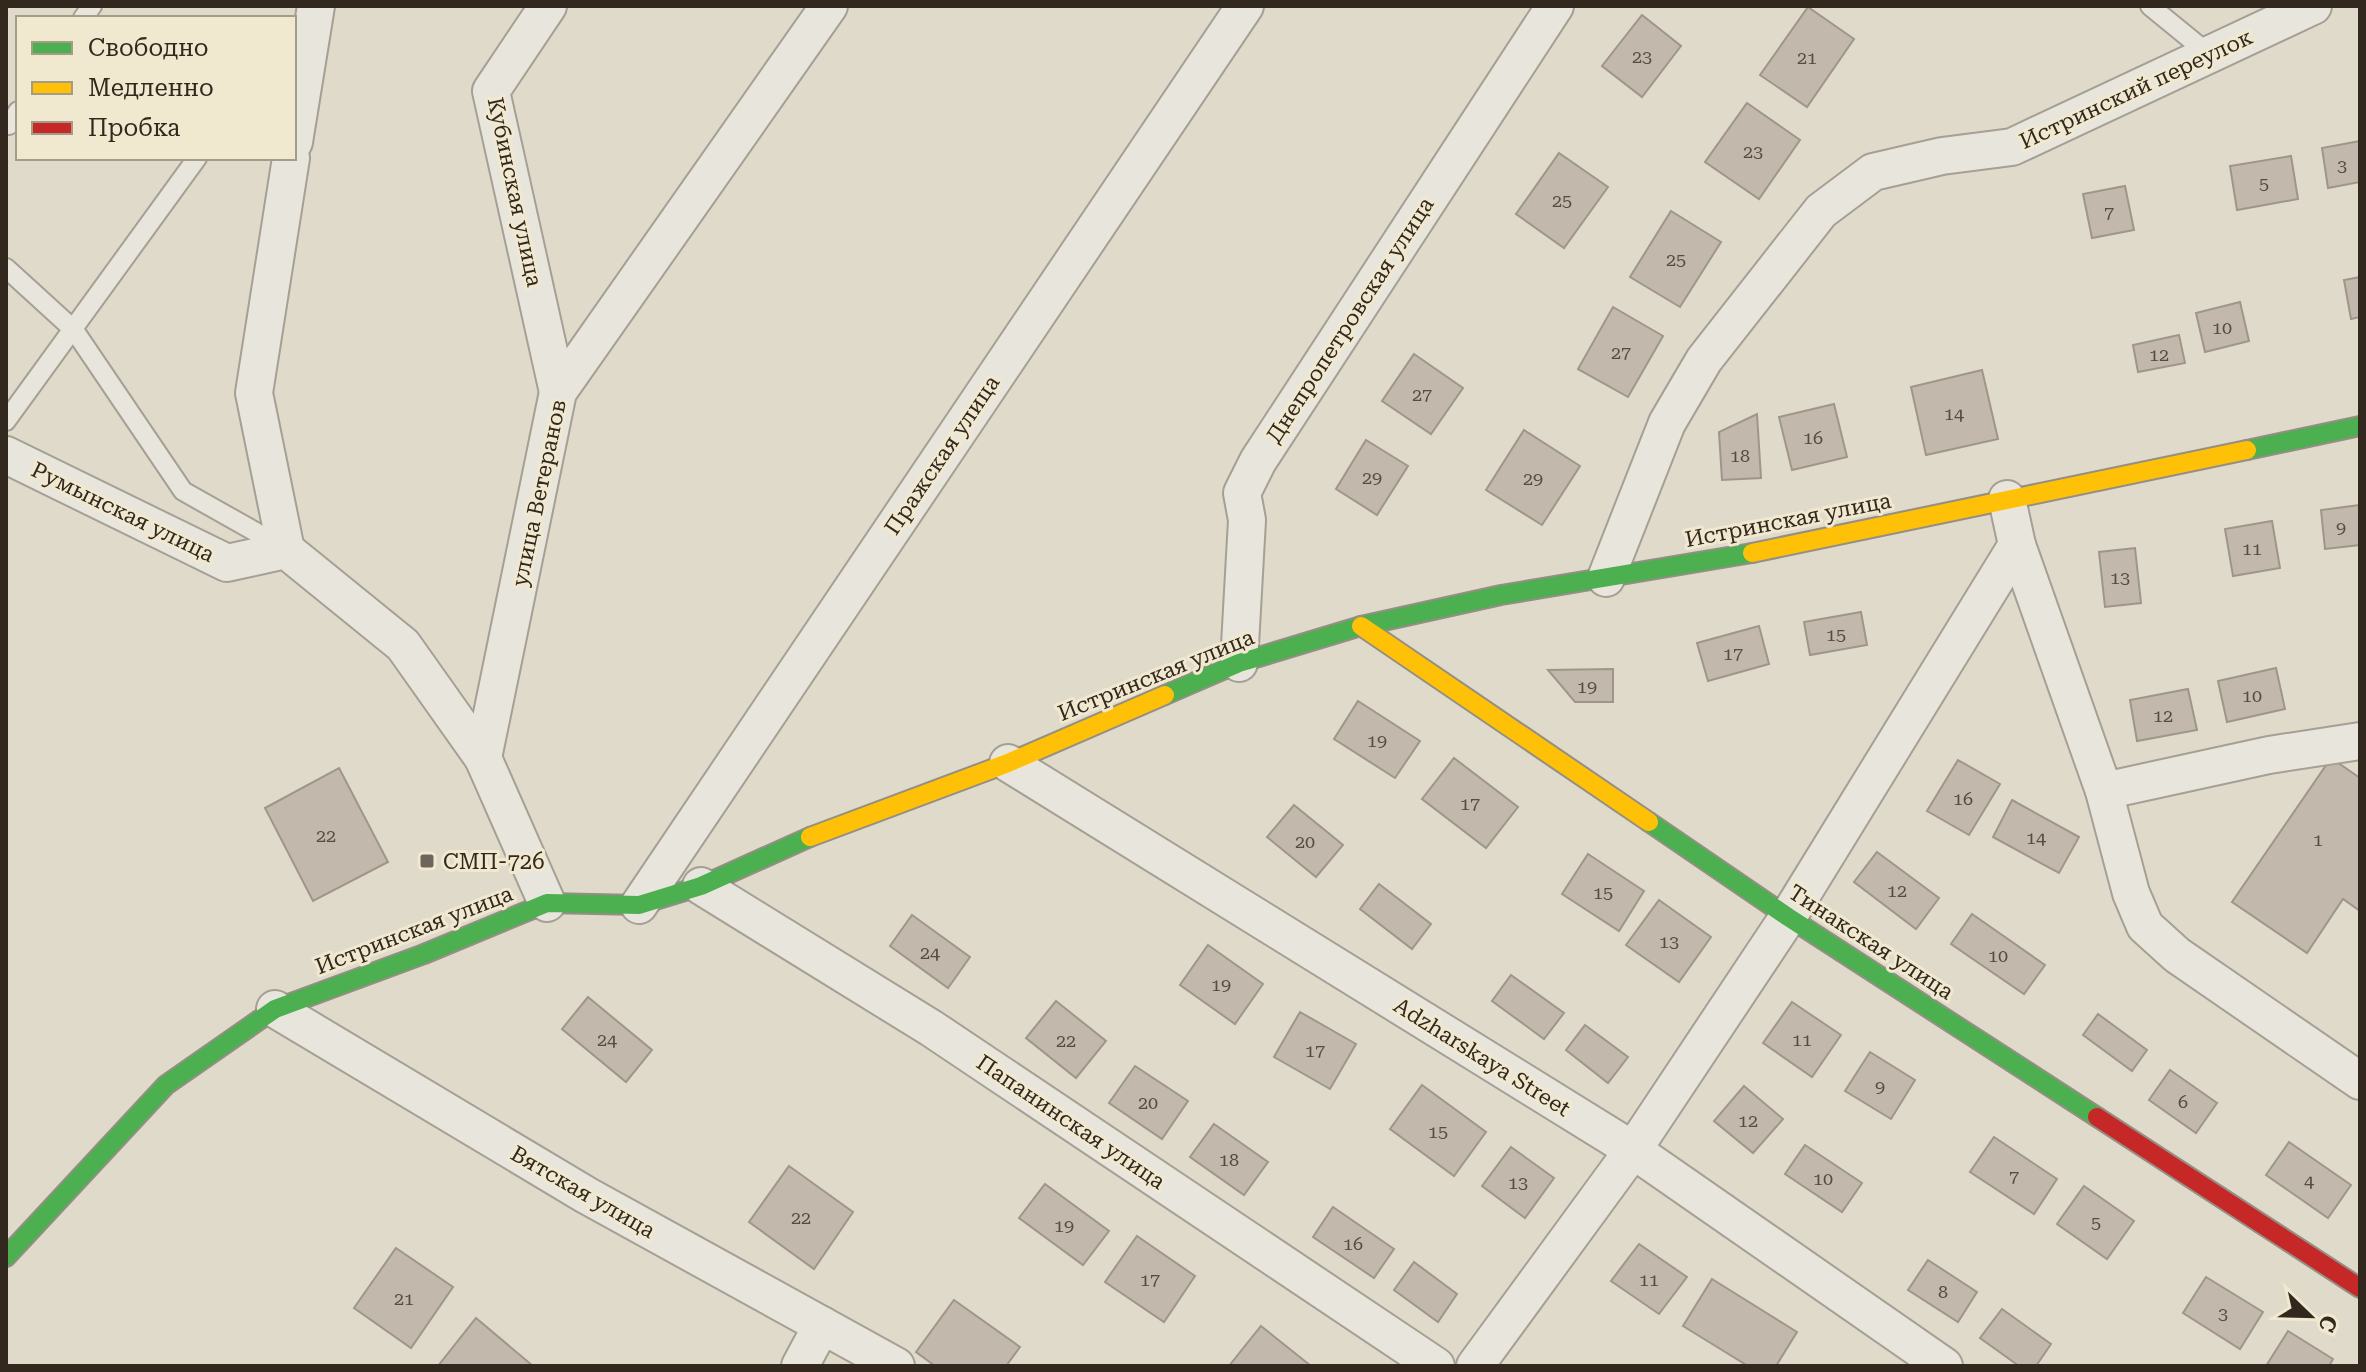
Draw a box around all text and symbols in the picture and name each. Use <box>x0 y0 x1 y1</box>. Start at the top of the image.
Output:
legend <box>16 16 296 160</box>
street label: Истринский переулок <box>2015 24 2257 154</box>
text: Свободно <box>88 34 209 62</box>
house number: 23 <box>1632 46 1652 67</box>
house number: 21 <box>1797 47 1817 68</box>
text: Медленно <box>88 74 214 102</box>
street label: Кубинская улица <box>483 95 547 289</box>
text: Пробка <box>88 114 180 142</box>
house number: 23 <box>1743 141 1763 162</box>
house number: 3 <box>2337 155 2347 176</box>
house number: 5 <box>2259 173 2269 194</box>
house number: 25 <box>1552 190 1572 211</box>
street label: Днепропетровская улица <box>1261 193 1439 447</box>
house number: 7 <box>2104 202 2114 223</box>
house number: 25 <box>1666 249 1686 270</box>
house number: 10 <box>2212 317 2232 338</box>
house number: 27 <box>1611 342 1631 363</box>
house number: 12 <box>2149 344 2169 365</box>
street label: Пражская улица <box>880 371 1005 539</box>
house number: 27 <box>1412 384 1432 405</box>
street label: улица Ветеранов <box>507 397 571 589</box>
house number: 14 <box>1944 403 1964 424</box>
house number: 16 <box>1803 427 1823 448</box>
house number: 18 <box>1730 445 1750 466</box>
street label: Румынская улица <box>27 457 219 567</box>
house number: 29 <box>1362 467 1382 488</box>
house number: 29 <box>1523 468 1543 489</box>
street label: Истринская улица <box>1683 488 1893 552</box>
house number: 9 <box>2336 517 2346 538</box>
house number: 11 <box>2242 538 2262 559</box>
house number: 13 <box>2110 567 2130 588</box>
street label: Истринская улица <box>1054 624 1258 726</box>
house number: 15 <box>1826 624 1846 645</box>
house number: 17 <box>1723 643 1743 664</box>
house number: 19 <box>1577 676 1597 697</box>
house number: 10 <box>2242 685 2262 706</box>
house number: 12 <box>2153 705 2173 726</box>
house number: 19 <box>1367 730 1387 751</box>
house number: 16 <box>1953 788 1973 809</box>
house number: 17 <box>1460 793 1480 814</box>
house number: 22 <box>316 825 336 846</box>
house number: 14 <box>2026 827 2046 848</box>
house number: 1 <box>2313 829 2323 850</box>
house number: 20 <box>1295 831 1315 852</box>
place label: СМП-726 <box>443 849 545 874</box>
marker: СМП-726 <box>418 852 436 870</box>
street label: Тинакская улица <box>1784 879 1958 1005</box>
house number: 12 <box>1887 880 1907 901</box>
street label: Истринская улица <box>312 881 516 979</box>
house number: 15 <box>1593 882 1613 903</box>
house number: 13 <box>1659 931 1679 952</box>
house number: 24 <box>920 942 940 963</box>
house number: 10 <box>1988 945 2008 966</box>
house number: 19 <box>1211 974 1231 995</box>
street label: Adzharskaya Street <box>1389 993 1575 1121</box>
house number: 24 <box>597 1029 617 1050</box>
house number: 11 <box>1792 1029 1812 1050</box>
house number: 22 <box>1056 1030 1076 1051</box>
house number: 17 <box>1305 1040 1325 1061</box>
street label: Папанинская улица <box>972 1050 1170 1194</box>
house number: 9 <box>1875 1076 1885 1097</box>
house number: 6 <box>2178 1091 2188 1112</box>
house number: 20 <box>1138 1092 1158 1113</box>
house number: 12 <box>1738 1110 1758 1131</box>
house number: 15 <box>1428 1121 1448 1142</box>
street label: Вятская улица <box>507 1141 660 1243</box>
house number: 18 <box>1219 1149 1239 1170</box>
house number: 7 <box>2009 1166 2019 1187</box>
house number: 10 <box>1813 1168 1833 1189</box>
house number: 4 <box>2304 1170 2314 1191</box>
house number: 13 <box>1508 1172 1528 1193</box>
house number: 22 <box>791 1207 811 1228</box>
house number: 5 <box>2091 1212 2101 1233</box>
house number: 19 <box>1054 1215 1074 1236</box>
house number: 16 <box>1343 1233 1363 1254</box>
house number: 17 <box>1140 1269 1160 1290</box>
house number: 11 <box>1639 1269 1659 1290</box>
north arrow <box>2270 1276 2350 1356</box>
house number: 8 <box>1938 1281 1948 1302</box>
house number: 21 <box>394 1288 414 1309</box>
house number: 3 <box>2218 1303 2228 1324</box>
text: С <box>2313 1312 2342 1336</box>

